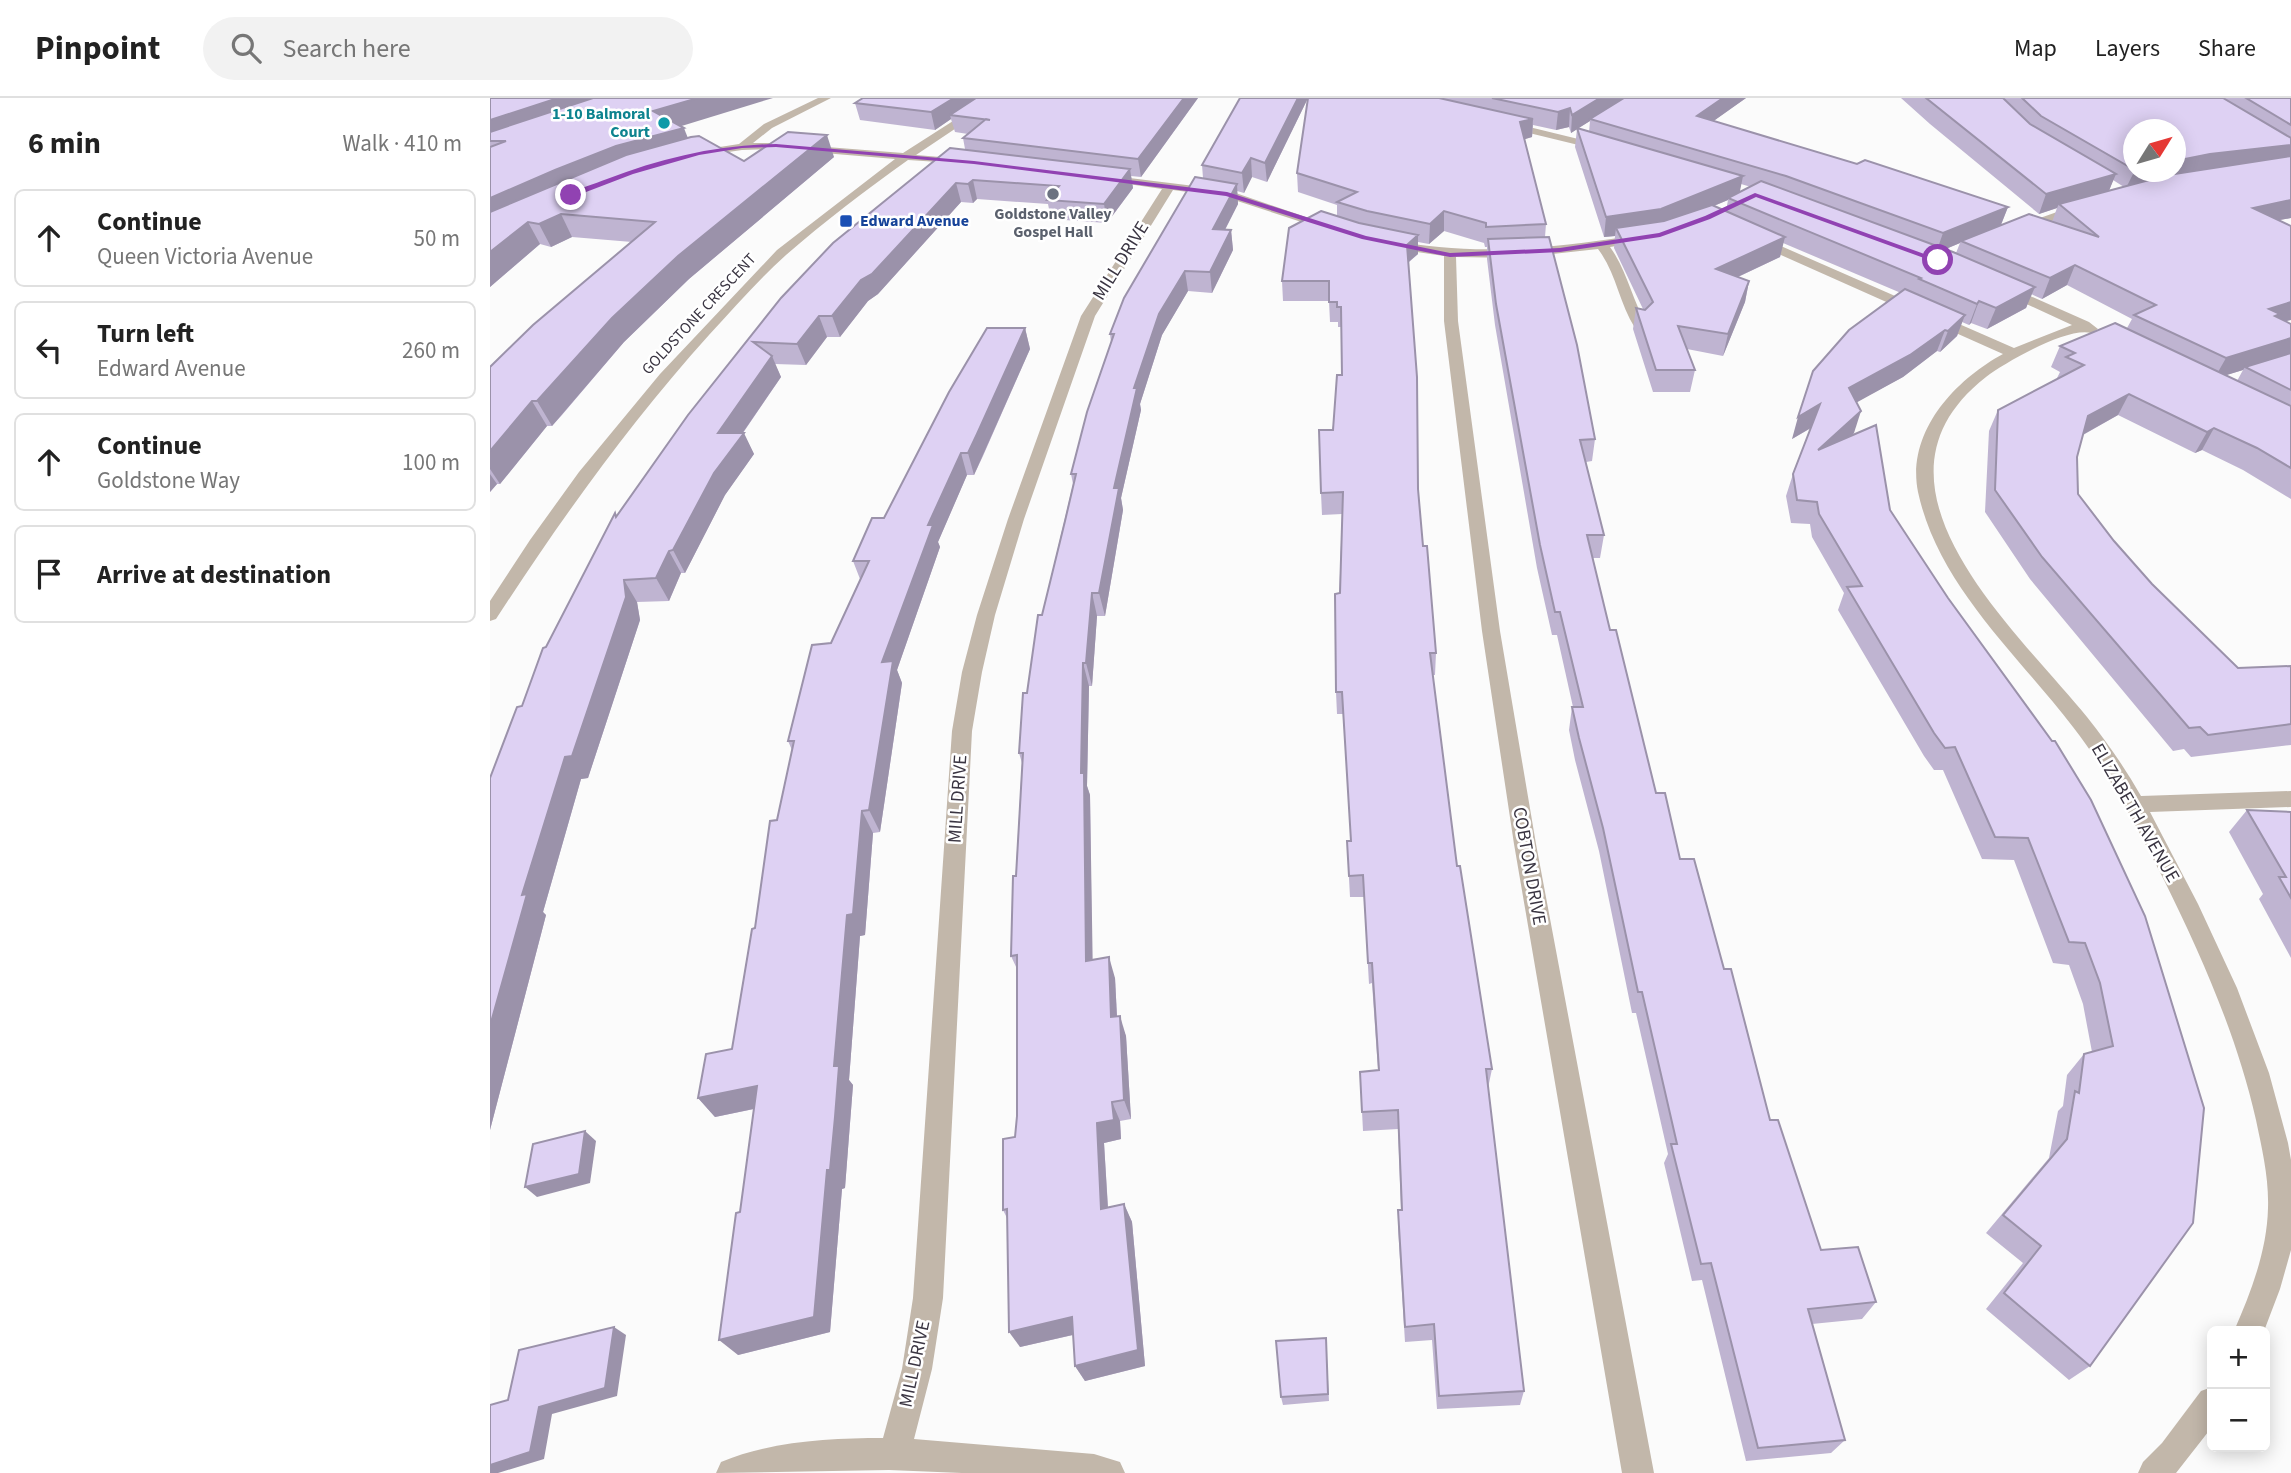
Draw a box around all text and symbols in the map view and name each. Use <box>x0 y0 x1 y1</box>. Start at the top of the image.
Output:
search box <box>203 17 693 80</box>
text: Pinpoint <box>35 25 161 72</box>
icon: search <box>227 29 265 67</box>
text: Search here <box>283 30 411 67</box>
text: Map <box>2014 31 2057 66</box>
text: Layers <box>2095 31 2160 66</box>
text: Share <box>2198 31 2256 66</box>
place label: 1-10 Balmoral Court <box>552 103 650 143</box>
marker: 1-10 Balmoral Court <box>656 115 672 131</box>
north arrow <box>2123 119 2186 182</box>
text: 6 min <box>28 122 101 165</box>
text: Walk · 410 m <box>343 127 462 160</box>
route end <box>555 179 586 210</box>
marker: Goldstone Valley Gospel Hall <box>1045 186 1061 202</box>
text: Continue <box>97 203 202 240</box>
place label: Goldstone Valley Gospel Hall <box>994 203 1112 243</box>
place label: Edward Avenue <box>860 210 969 232</box>
marker: Edward Avenue <box>838 213 854 229</box>
street label: MILL DRIVE <box>1086 216 1156 306</box>
icon: ahead <box>30 219 68 257</box>
text: 50 m <box>413 222 460 255</box>
text: Queen Victoria Avenue <box>97 240 313 273</box>
route start <box>1922 244 1953 275</box>
street label: GOLDSTONE CRESCENT <box>637 248 762 380</box>
text: Turn left <box>97 315 194 352</box>
icon: left <box>30 331 68 369</box>
text: 260 m <box>402 334 460 367</box>
text: Edward Avenue <box>97 352 246 385</box>
text: Continue <box>97 427 202 464</box>
icon: ahead <box>30 443 68 481</box>
text: 100 m <box>402 446 460 479</box>
text: Goldstone Way <box>97 464 240 497</box>
icon: arrive <box>30 555 68 593</box>
text: Arrive at destination <box>97 556 331 593</box>
street label: ELIZABETH AVENUE <box>2084 738 2186 888</box>
street label: MILL DRIVE <box>941 754 975 844</box>
street label: COBTON DRIVE <box>1505 805 1553 927</box>
street label: MILL DRIVE <box>893 1318 937 1410</box>
map controls <box>2207 1326 2270 1452</box>
button: + <box>2207 1326 2270 1389</box>
button: − <box>2207 1389 2270 1452</box>

